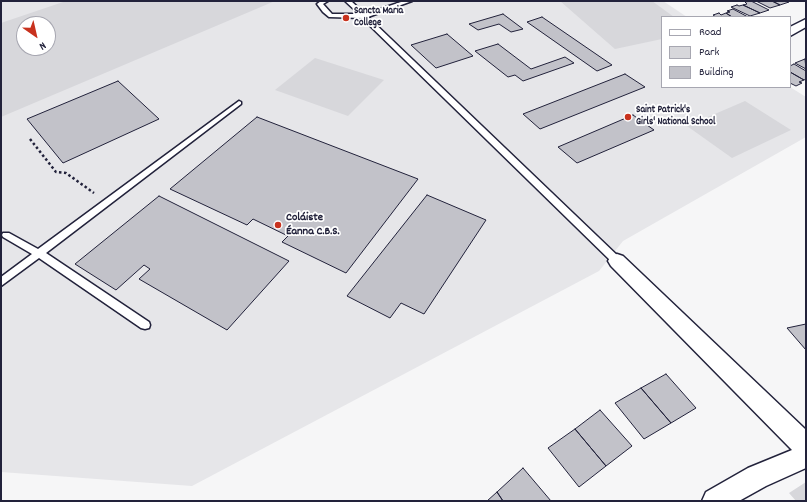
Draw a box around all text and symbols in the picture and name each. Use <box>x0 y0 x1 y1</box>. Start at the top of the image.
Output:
place label: Sancta Maria College <box>354 6 403 30</box>
marker: Sancta Maria College <box>341 13 351 23</box>
north arrow <box>16 16 56 56</box>
legend <box>661 16 791 88</box>
text: Road <box>699 24 721 41</box>
text: N <box>35 37 49 53</box>
text: Park <box>699 44 719 61</box>
text: Building <box>699 64 734 81</box>
place label: Saint Patrick's Girls' National School <box>636 105 715 128</box>
marker: Saint Patrick's Girls' National School <box>623 112 633 122</box>
place label: Coláiste Éanna C.B.S. <box>286 211 339 239</box>
marker: Coláiste Éanna C.B.S. <box>273 220 283 230</box>

